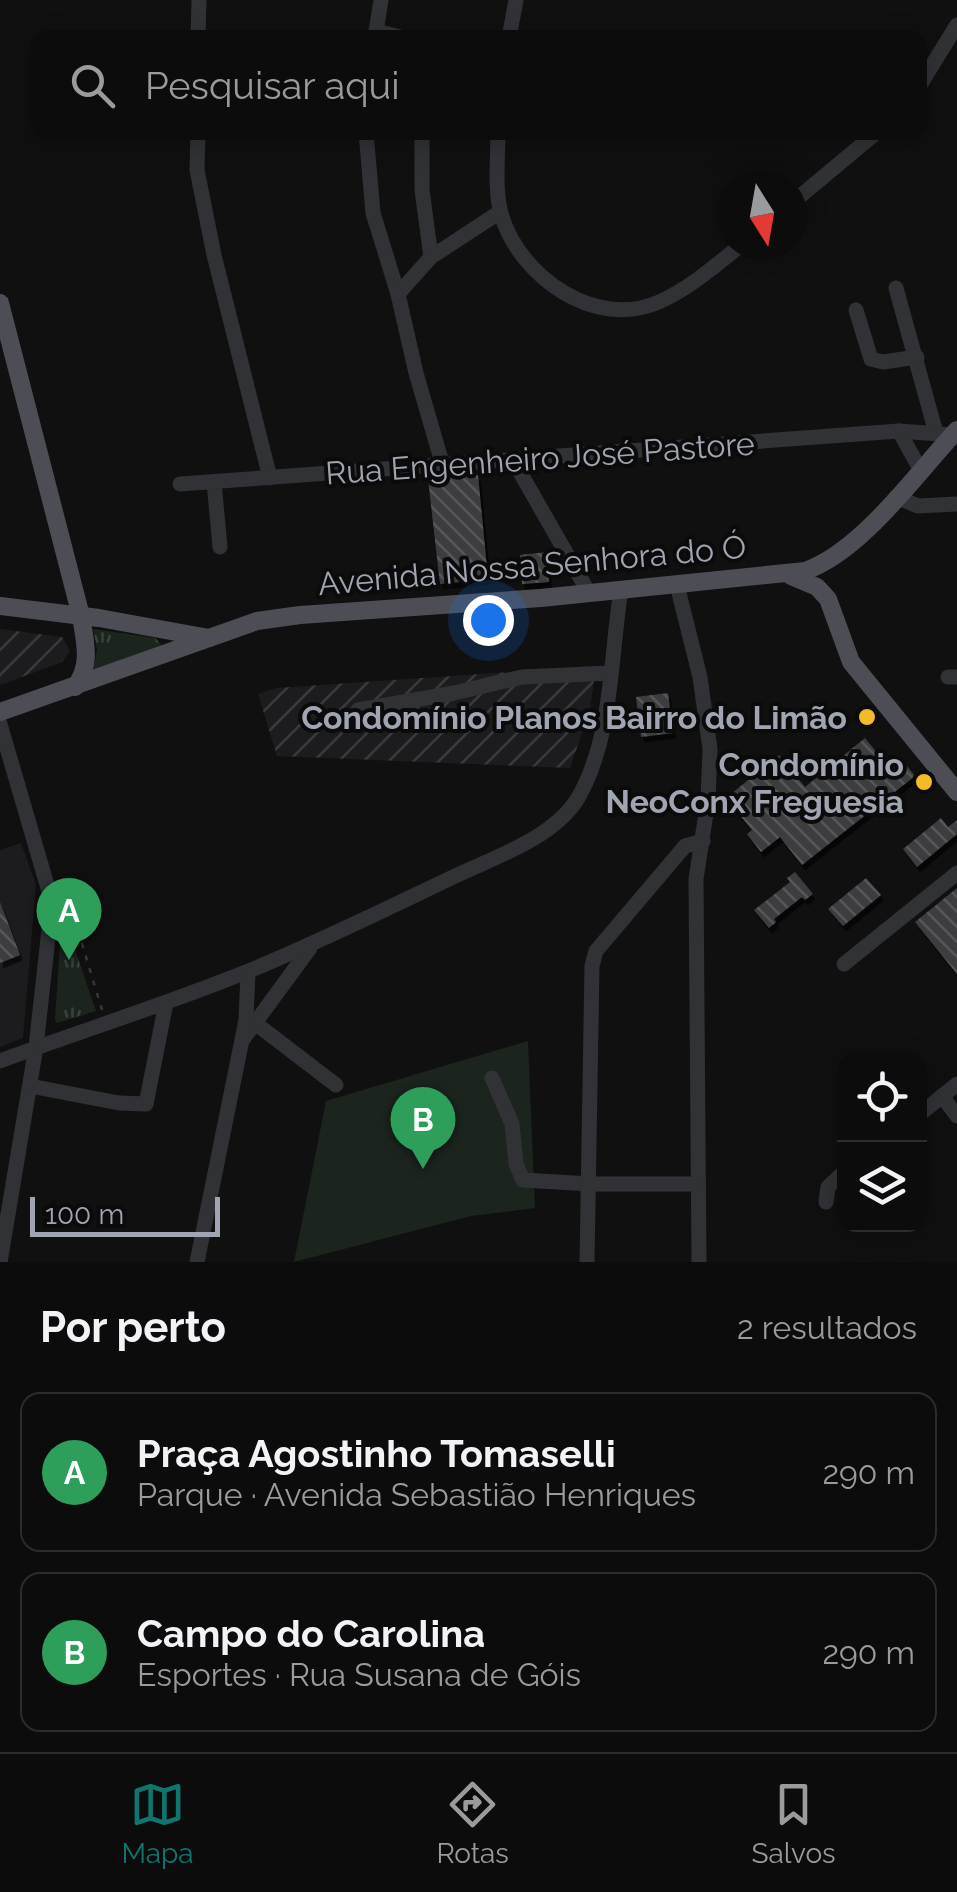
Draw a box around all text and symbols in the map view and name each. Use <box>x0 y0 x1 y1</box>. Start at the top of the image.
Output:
search box <box>30 30 927 140</box>
icon: search <box>65 58 120 113</box>
text: Pesquisar aqui <box>145 63 399 108</box>
north arrow <box>717 170 807 260</box>
street label: Rua Engenheiro José Pastore <box>324 425 756 491</box>
street label: Avenida Nossa Senhora do Ó <box>316 528 748 602</box>
your location <box>463 595 514 646</box>
place label: Condomínio Planos Bairro do Limão <box>301 699 847 736</box>
marker: Condomínio Planos Bairro do Limão <box>856 706 878 728</box>
place label: Condomínio NeoConx Freguesia <box>606 746 904 820</box>
marker: Condomínio NeoConx Freguesia <box>913 771 935 793</box>
pin: A <box>36 878 102 960</box>
map controls <box>837 1052 927 1232</box>
button: locate <box>837 1052 927 1142</box>
pin: B <box>390 1086 456 1169</box>
button: layers <box>837 1142 927 1232</box>
scale bar <box>30 1192 220 1236</box>
text: 100 m <box>45 1198 124 1231</box>
text: Por perto <box>40 1303 226 1352</box>
text: 2 resultados <box>737 1309 917 1346</box>
text: Praça Agostinho Tomaselli <box>137 1431 616 1476</box>
text: A <box>64 1454 85 1491</box>
text: 290 m <box>822 1454 915 1491</box>
text: Parque · Avenida Sebastião Henriques <box>137 1476 696 1513</box>
text: Campo do Carolina <box>137 1611 485 1656</box>
text: B <box>64 1634 85 1671</box>
text: 290 m <box>822 1634 915 1671</box>
text: Esportes · Rua Susana de Góis <box>137 1656 581 1693</box>
tab: Mapa <box>121 1777 194 1870</box>
tab: Rotas <box>436 1777 509 1870</box>
tab: Salvos <box>752 1777 836 1870</box>

